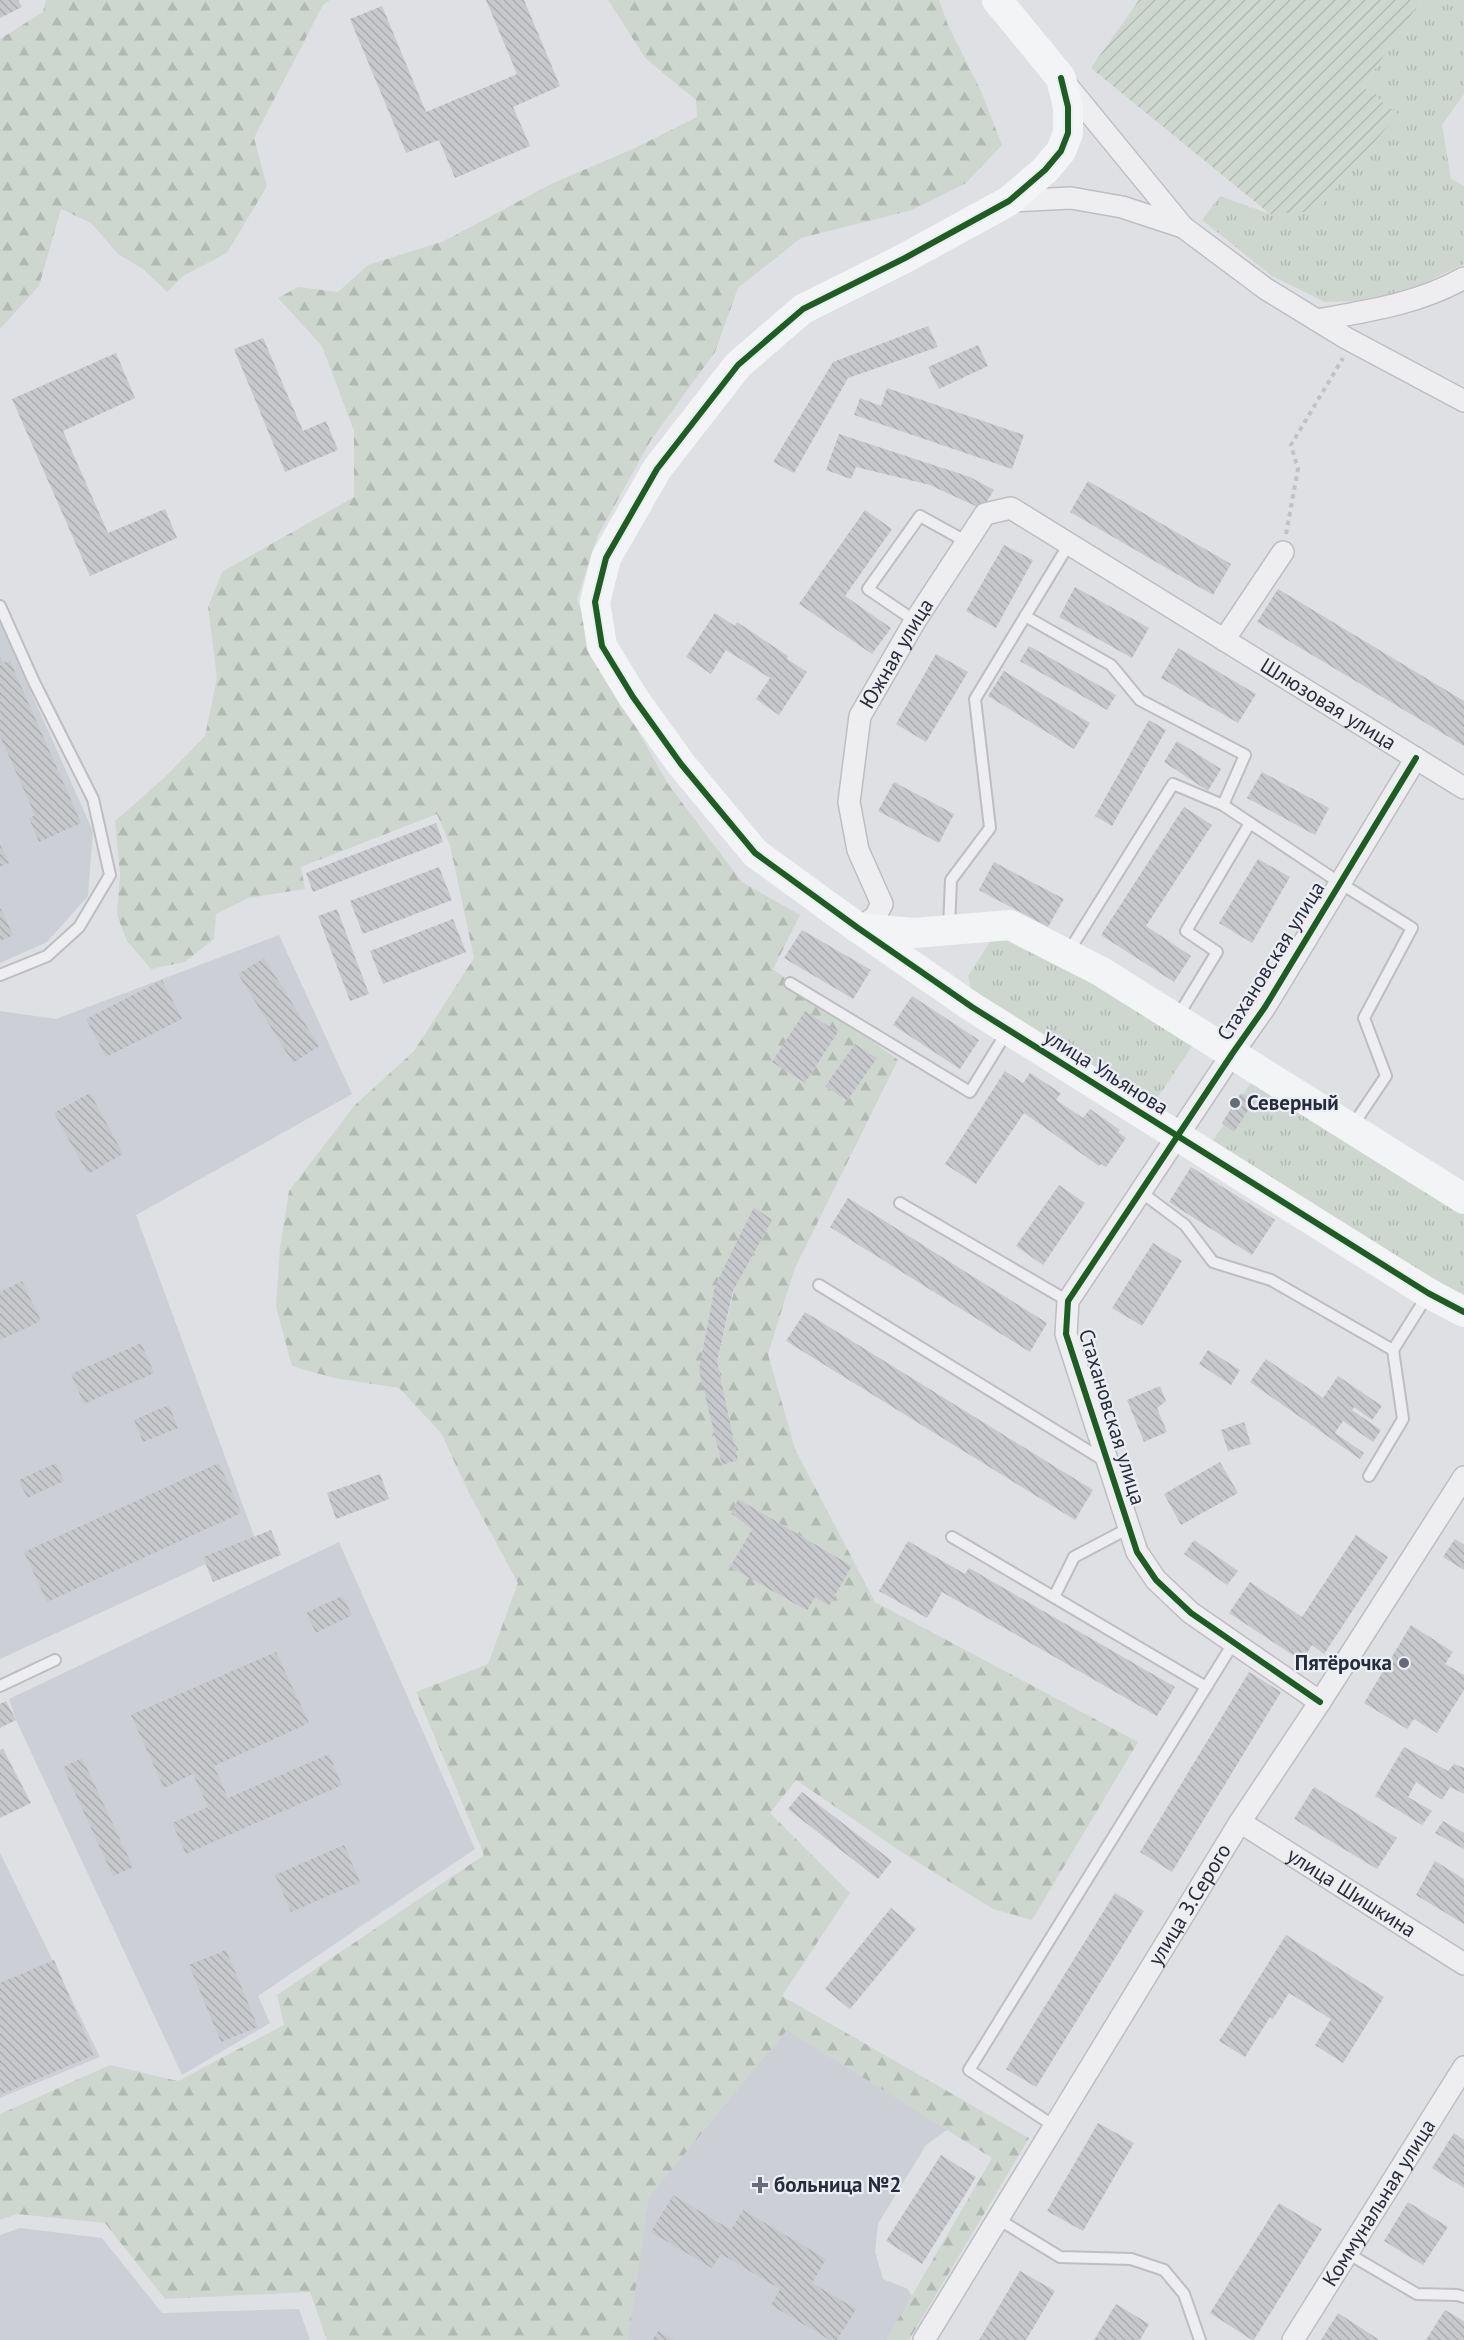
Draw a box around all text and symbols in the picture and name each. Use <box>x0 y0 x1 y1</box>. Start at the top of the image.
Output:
street label: Южная улица <box>853 593 939 713</box>
street label: Шлюзовая улица <box>1256 652 1401 756</box>
street label: Стахановская улица <box>1211 876 1330 1045</box>
street label: улица Ульянова <box>1039 1023 1174 1121</box>
place label: Северный <box>1247 1089 1339 1116</box>
marker: Северный <box>1228 1096 1242 1110</box>
street label: Стахановская улица <box>1073 1326 1152 1508</box>
place label: Пятёрочка <box>1295 1649 1392 1676</box>
marker: Пятёрочка <box>1397 1656 1411 1670</box>
street label: улица З.Серого <box>1142 1838 1237 1970</box>
street label: улица Шишкина <box>1282 1841 1421 1943</box>
street label: Коммунальная улица <box>1316 2114 1441 2291</box>
place label: больница №2 <box>774 2171 901 2198</box>
marker: больница №2 <box>751 2176 769 2194</box>

